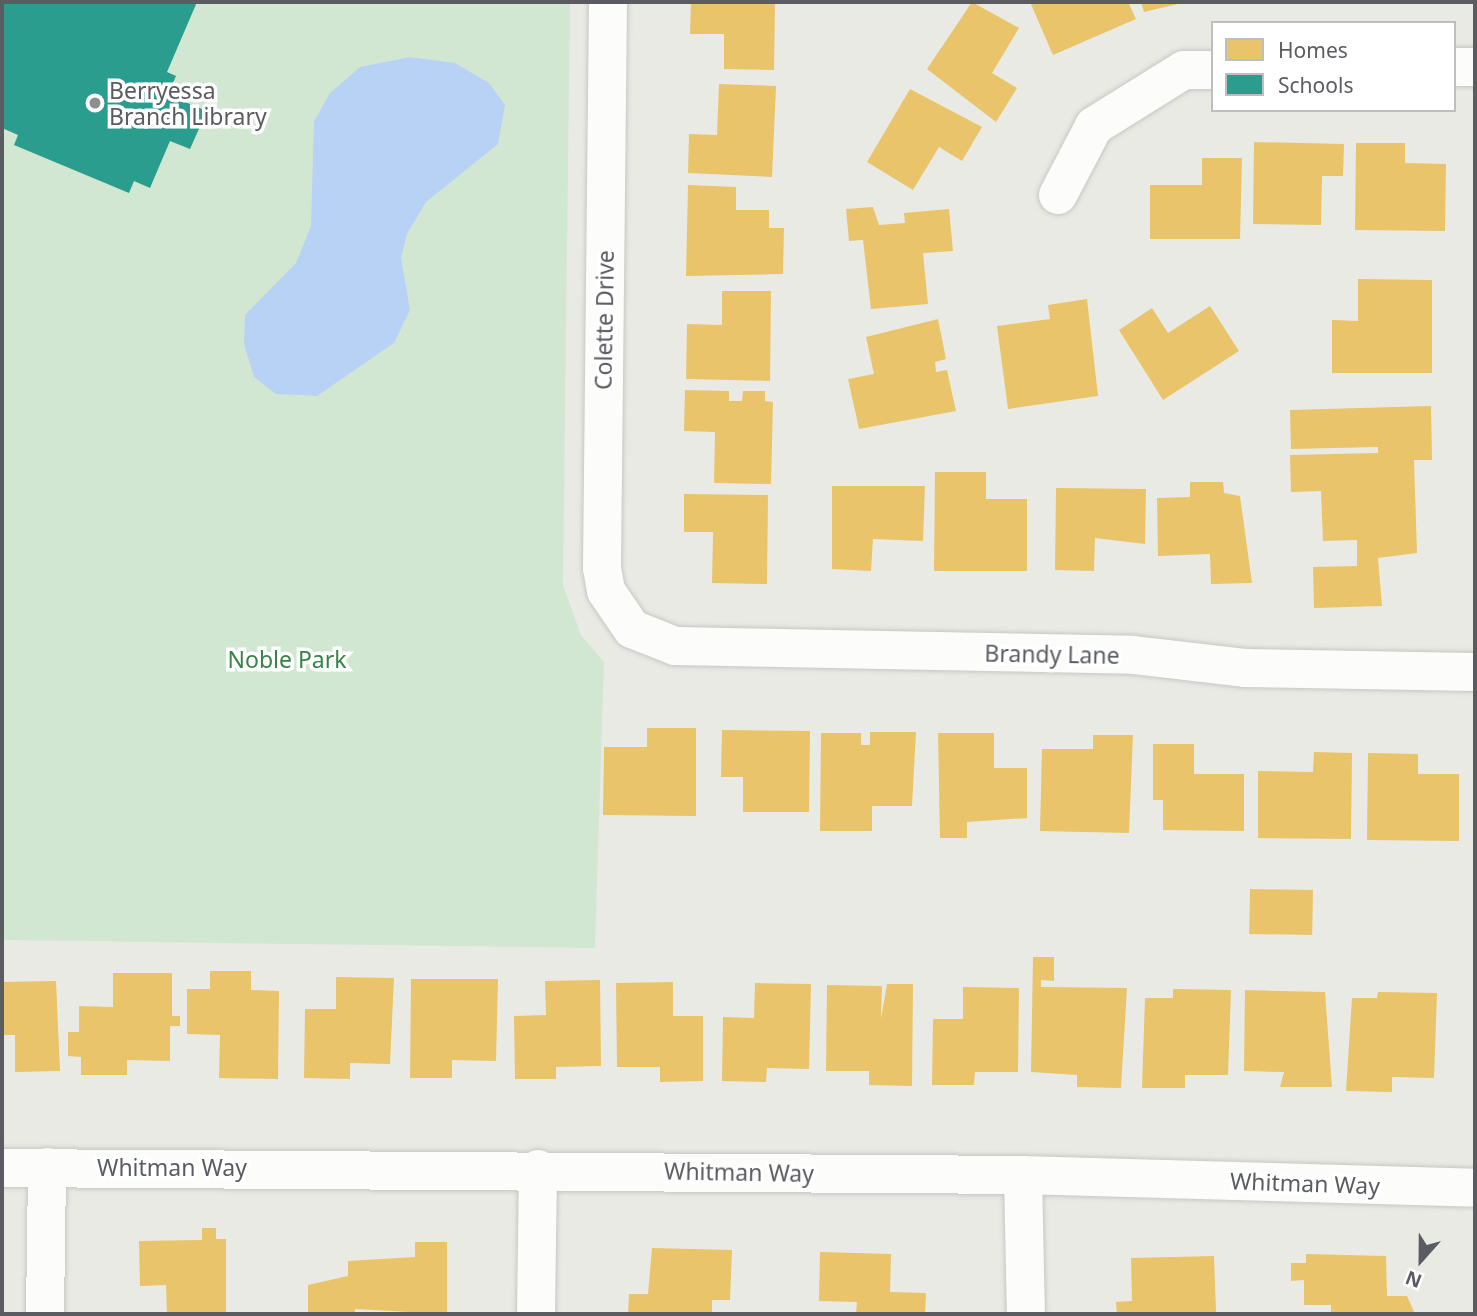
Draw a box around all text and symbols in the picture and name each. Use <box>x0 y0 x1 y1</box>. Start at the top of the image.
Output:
legend <box>1211 21 1456 112</box>
text: Homes <box>1278 36 1348 64</box>
text: Schools <box>1278 71 1353 99</box>
place label: Berryessa Branch Library <box>109 76 267 130</box>
marker: Berryessa Branch Library <box>87 95 103 111</box>
street label: Colette Drive <box>589 250 619 390</box>
street label: Brandy Lane <box>984 639 1120 669</box>
park label: Noble Park <box>227 645 347 673</box>
street label: Whitman Way <box>97 1153 247 1181</box>
street label: Whitman Way <box>664 1157 814 1187</box>
street label: Whitman Way <box>1230 1167 1380 1199</box>
north arrow <box>1386 1225 1456 1295</box>
text: N <box>1402 1265 1425 1295</box>

